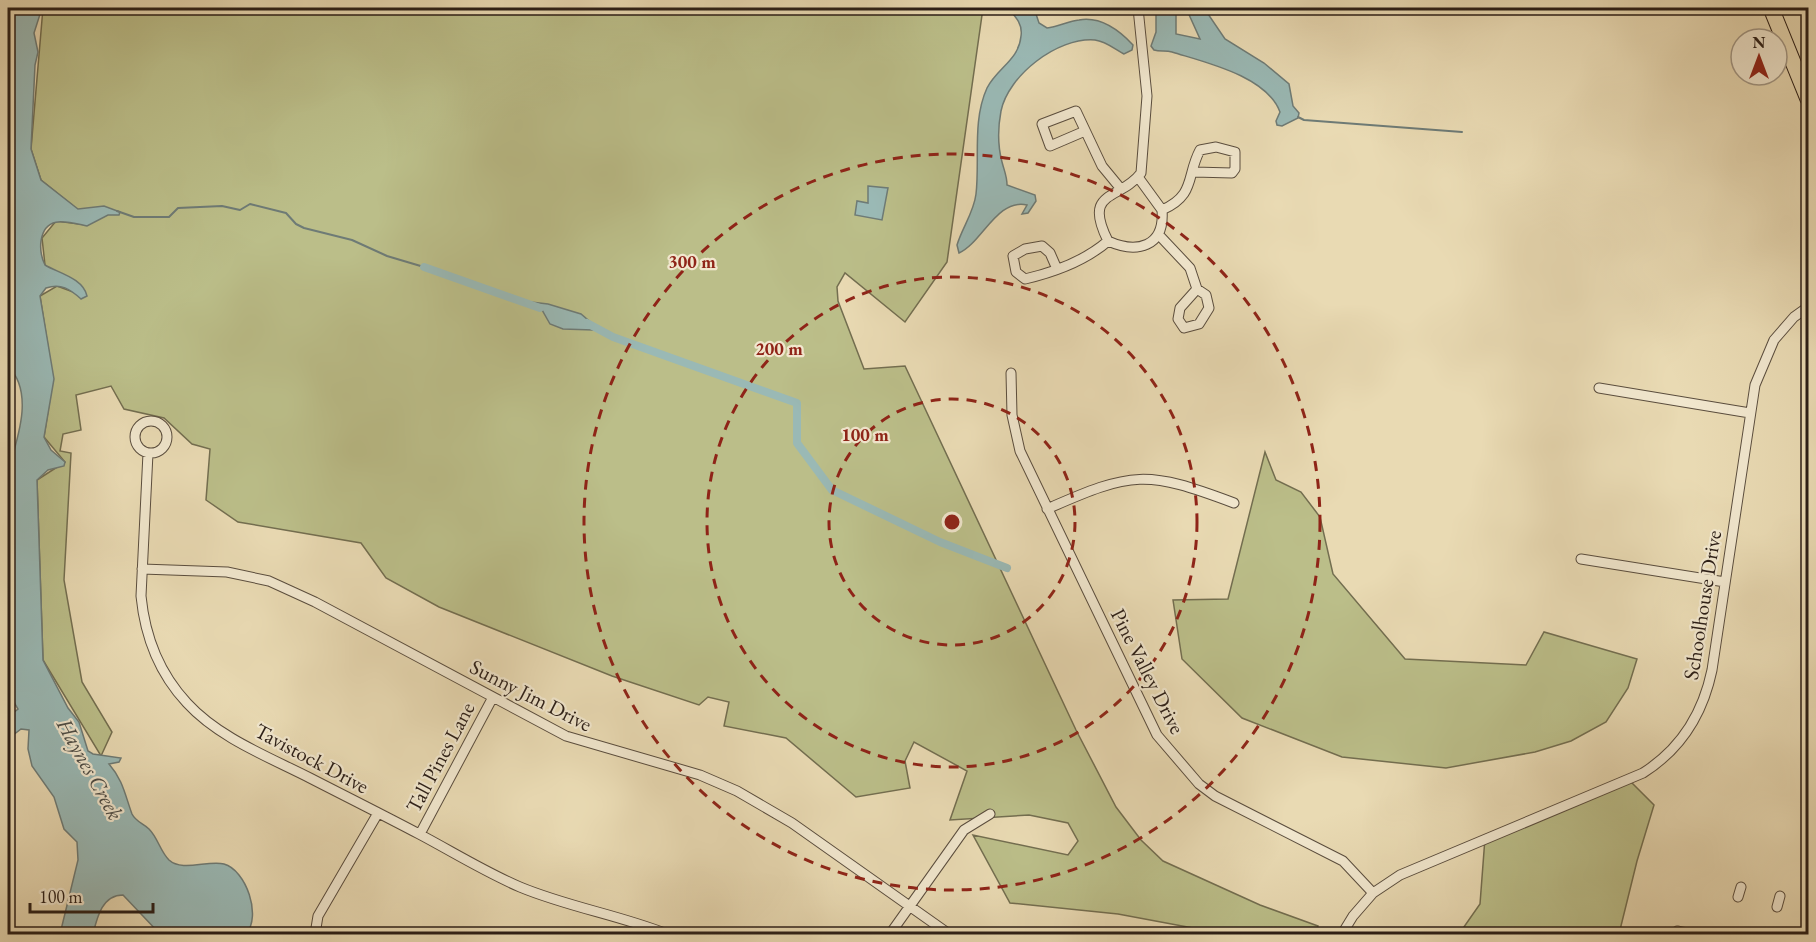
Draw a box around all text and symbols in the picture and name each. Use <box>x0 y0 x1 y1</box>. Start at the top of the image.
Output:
north arrow <box>1729 27 1789 87</box>
text: N <box>1753 32 1766 53</box>
text: 300 m <box>668 250 716 273</box>
text: 200 m <box>755 337 803 360</box>
text: 100 m <box>841 423 889 446</box>
centre of rings <box>942 512 962 532</box>
street label: Schoolhouse Drive <box>1677 528 1727 682</box>
street label: Pine Valley Drive <box>1105 604 1191 738</box>
street label: Sunny Jim Drive <box>466 653 596 737</box>
street label: Tall Pines Lane <box>400 697 480 817</box>
water label: Haynes Creek <box>50 712 130 825</box>
street label: Tavistock Drive <box>250 717 374 799</box>
scale bar <box>30 876 153 914</box>
text: 100 m <box>39 885 83 908</box>

